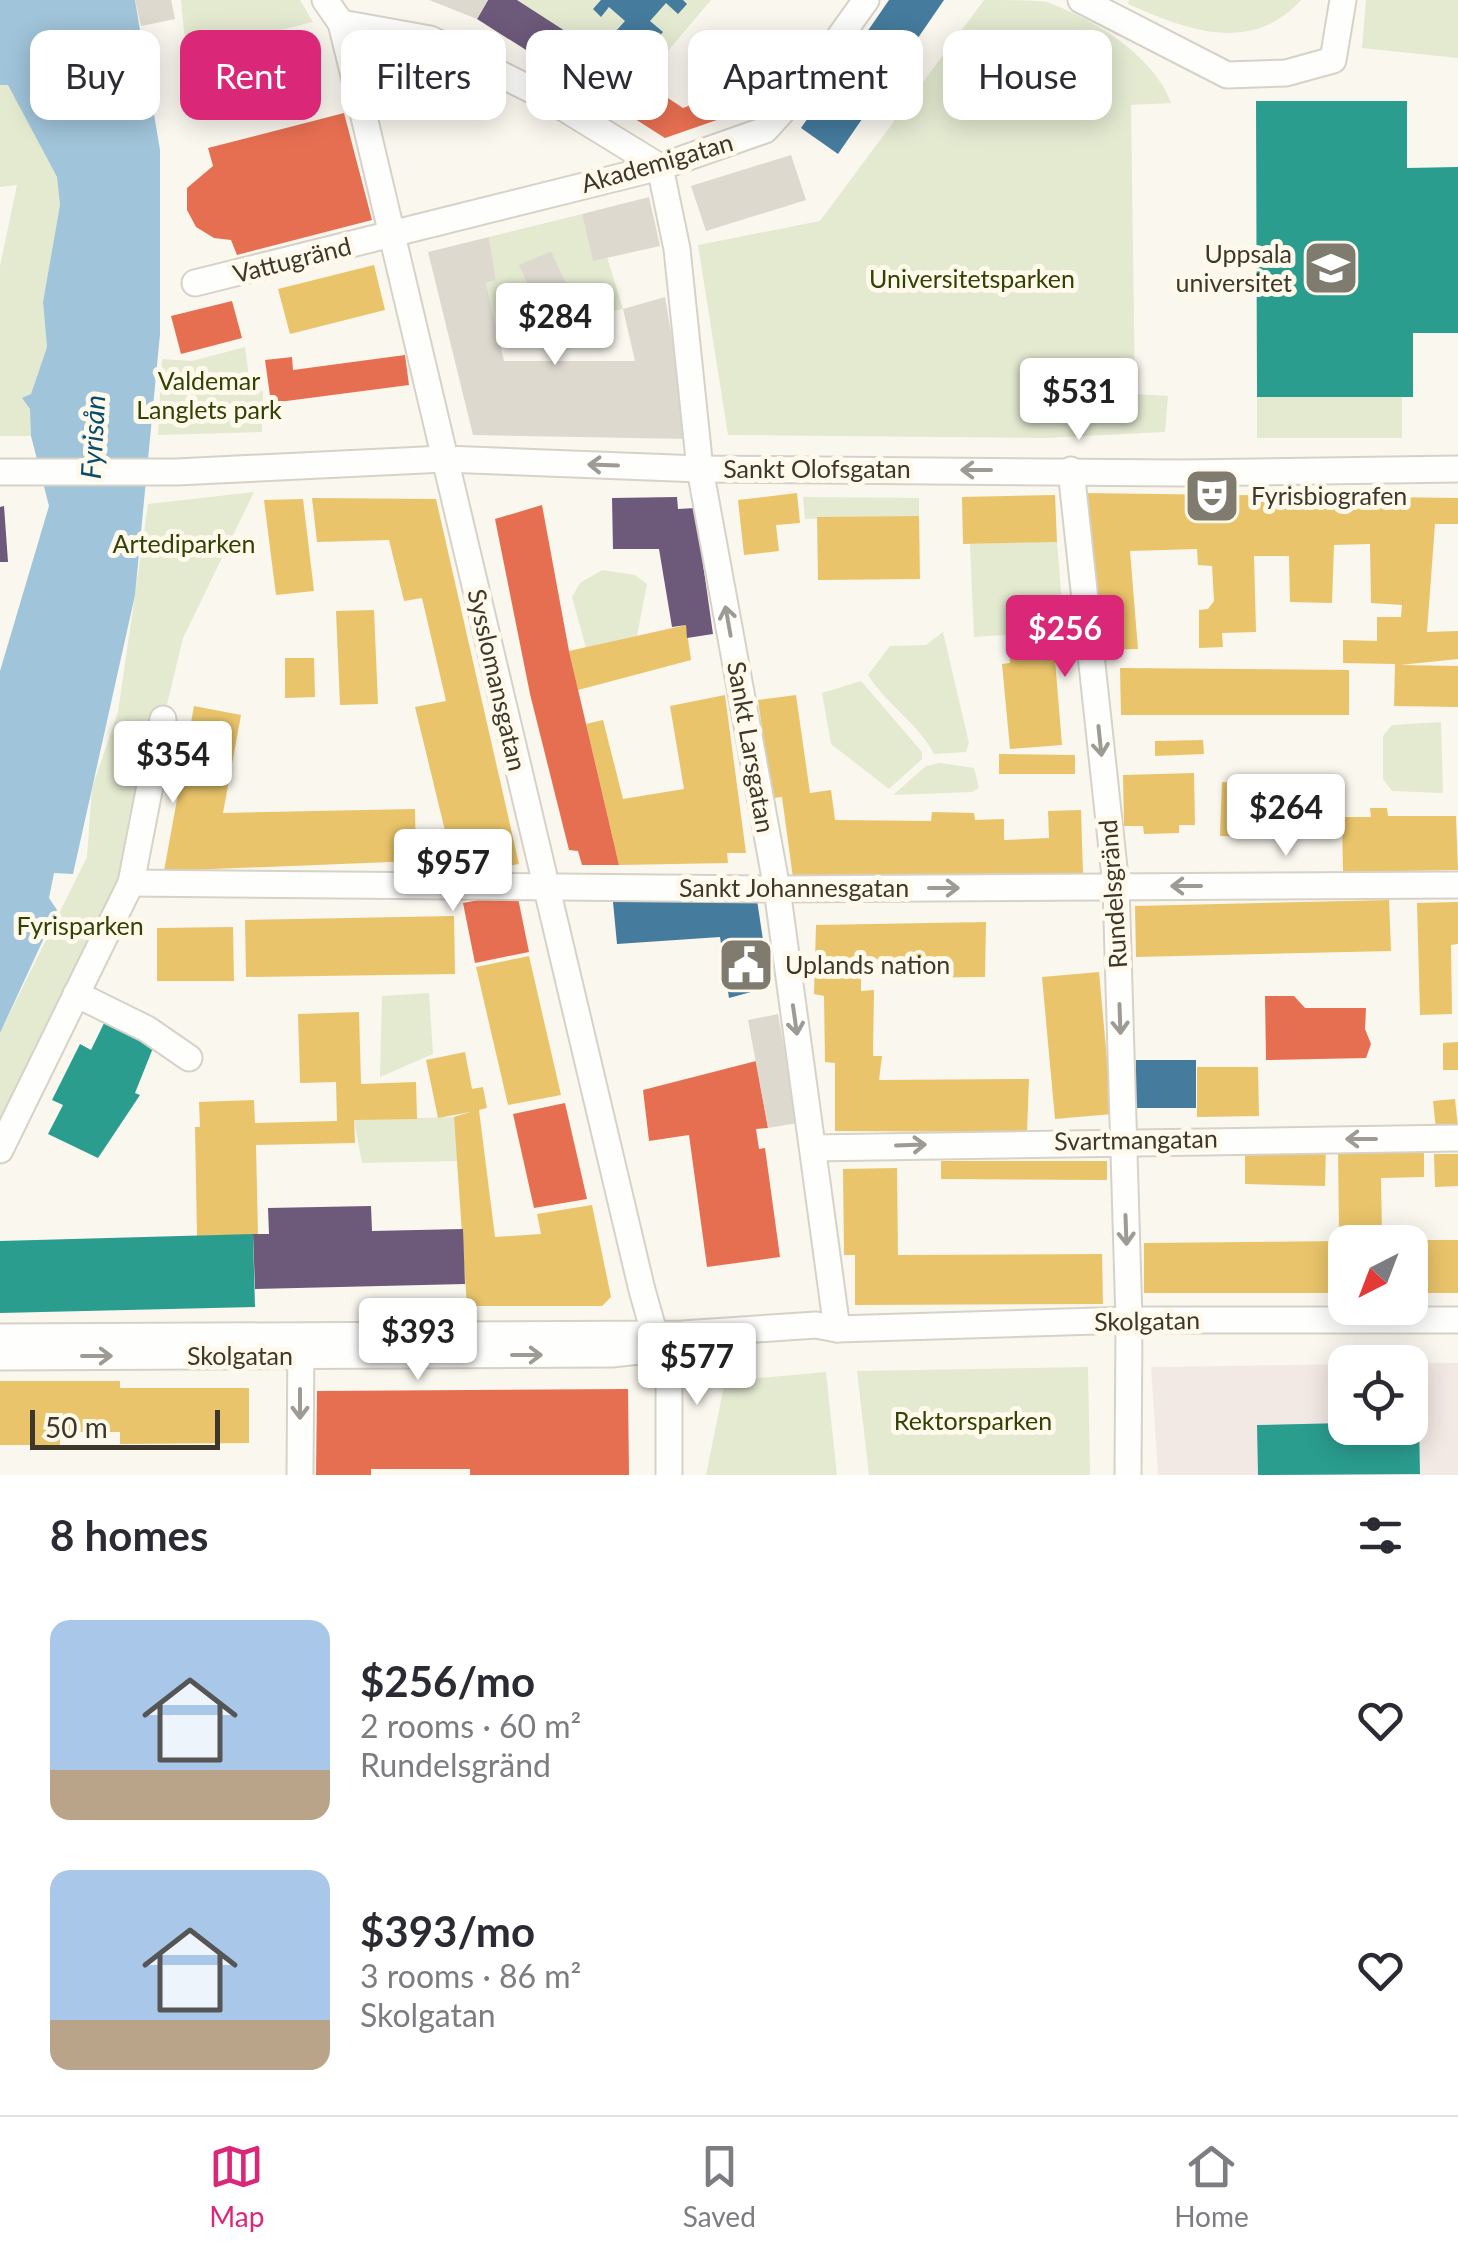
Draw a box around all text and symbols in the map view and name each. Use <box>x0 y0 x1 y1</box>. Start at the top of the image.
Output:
chip: Buy <box>30 30 160 120</box>
chip: Rent <box>180 30 321 120</box>
chip: Filters <box>341 30 506 120</box>
chip: New <box>526 30 668 120</box>
chip: Apartment <box>688 30 923 120</box>
chip: House <box>943 30 1112 120</box>
street label: Akademigatan <box>577 126 736 198</box>
street label: Vattugränd <box>230 230 354 288</box>
place label: Uppsala universitet <box>1176 238 1292 297</box>
school or university icon: Uppsala universitet <box>1301 238 1361 298</box>
park label: Universitetsparken <box>869 263 1075 293</box>
pin: $284 <box>496 283 614 368</box>
text: $284 <box>518 296 592 335</box>
pin: $531 <box>1020 358 1138 443</box>
park label: Valdemar Langlets park <box>136 365 282 424</box>
text: $531 <box>1042 371 1116 410</box>
water label: Fyrisån <box>73 394 111 480</box>
street label: Sankt Olofsgatan <box>723 453 911 483</box>
one-way arrow <box>588 455 620 474</box>
one-way arrow <box>960 460 992 480</box>
theatre icon: Fyrisbiografen <box>1182 466 1242 526</box>
place label: Fyrisbiografen <box>1251 480 1407 510</box>
park label: Artediparken <box>113 528 255 558</box>
street label: Sysslomansgatan <box>462 586 533 774</box>
pin: $256 <box>1006 595 1124 680</box>
one-way arrow <box>718 605 737 638</box>
text: $256 <box>1028 608 1102 647</box>
street label: Sankt Larsgatan <box>722 659 782 835</box>
pin: $354 <box>114 721 232 806</box>
one-way arrow <box>1091 725 1110 757</box>
text: $354 <box>136 734 210 773</box>
pin: $264 <box>1227 774 1345 859</box>
text: $264 <box>1249 787 1323 826</box>
street label: Rundelsgränd <box>1092 819 1132 970</box>
pin: $957 <box>394 829 512 914</box>
text: $957 <box>416 842 490 881</box>
street label: Sankt Johannesgatan <box>679 872 909 902</box>
one-way arrow <box>1170 876 1202 896</box>
one-way arrow <box>928 878 960 898</box>
park label: Fyrisparken <box>16 910 144 940</box>
public building icon: Uplands nation <box>716 935 776 995</box>
place label: Uplands nation <box>785 949 950 979</box>
one-way arrow <box>1110 1002 1129 1034</box>
one-way arrow <box>787 1004 805 1036</box>
street label: Svartmangatan <box>1054 1123 1218 1155</box>
one-way arrow <box>1345 1129 1377 1148</box>
one-way arrow <box>894 1136 926 1155</box>
one-way arrow <box>1117 1213 1136 1245</box>
north arrow <box>1328 1225 1428 1325</box>
map controls <box>1328 1225 1428 1445</box>
pin: $393 <box>359 1298 477 1383</box>
street label: Skolgatan <box>1094 1304 1200 1336</box>
text: $393 <box>381 1311 455 1350</box>
pin: $577 <box>638 1323 756 1408</box>
text: $577 <box>660 1336 734 1375</box>
street label: Skolgatan <box>187 1340 293 1370</box>
button: locate <box>1328 1345 1428 1445</box>
one-way arrow <box>80 1346 113 1366</box>
one-way arrow <box>510 1346 543 1364</box>
one-way arrow <box>290 1388 310 1420</box>
scale bar <box>30 1405 220 1450</box>
park label: Rektorsparken <box>894 1405 1052 1435</box>
text: 50 m <box>45 1410 108 1444</box>
icon: filters <box>1353 1508 1408 1563</box>
text: 8 homes <box>50 1510 208 1560</box>
text: $256/mo <box>360 1656 535 1706</box>
icon: home <box>130 1660 250 1780</box>
icon: heart <box>1353 1693 1408 1748</box>
text: 2 rooms · 60 m² <box>360 1706 581 1745</box>
text: Rundelsgränd <box>360 1745 551 1784</box>
text: $393/mo <box>360 1906 535 1956</box>
icon: home <box>130 1910 250 2030</box>
icon: heart <box>1353 1943 1408 1998</box>
text: 3 rooms · 86 m² <box>360 1956 581 1995</box>
text: Skolgatan <box>360 1995 496 2034</box>
tab: Map <box>209 2139 264 2233</box>
tab: Saved <box>683 2139 756 2233</box>
tab: Home <box>1174 2139 1249 2233</box>

